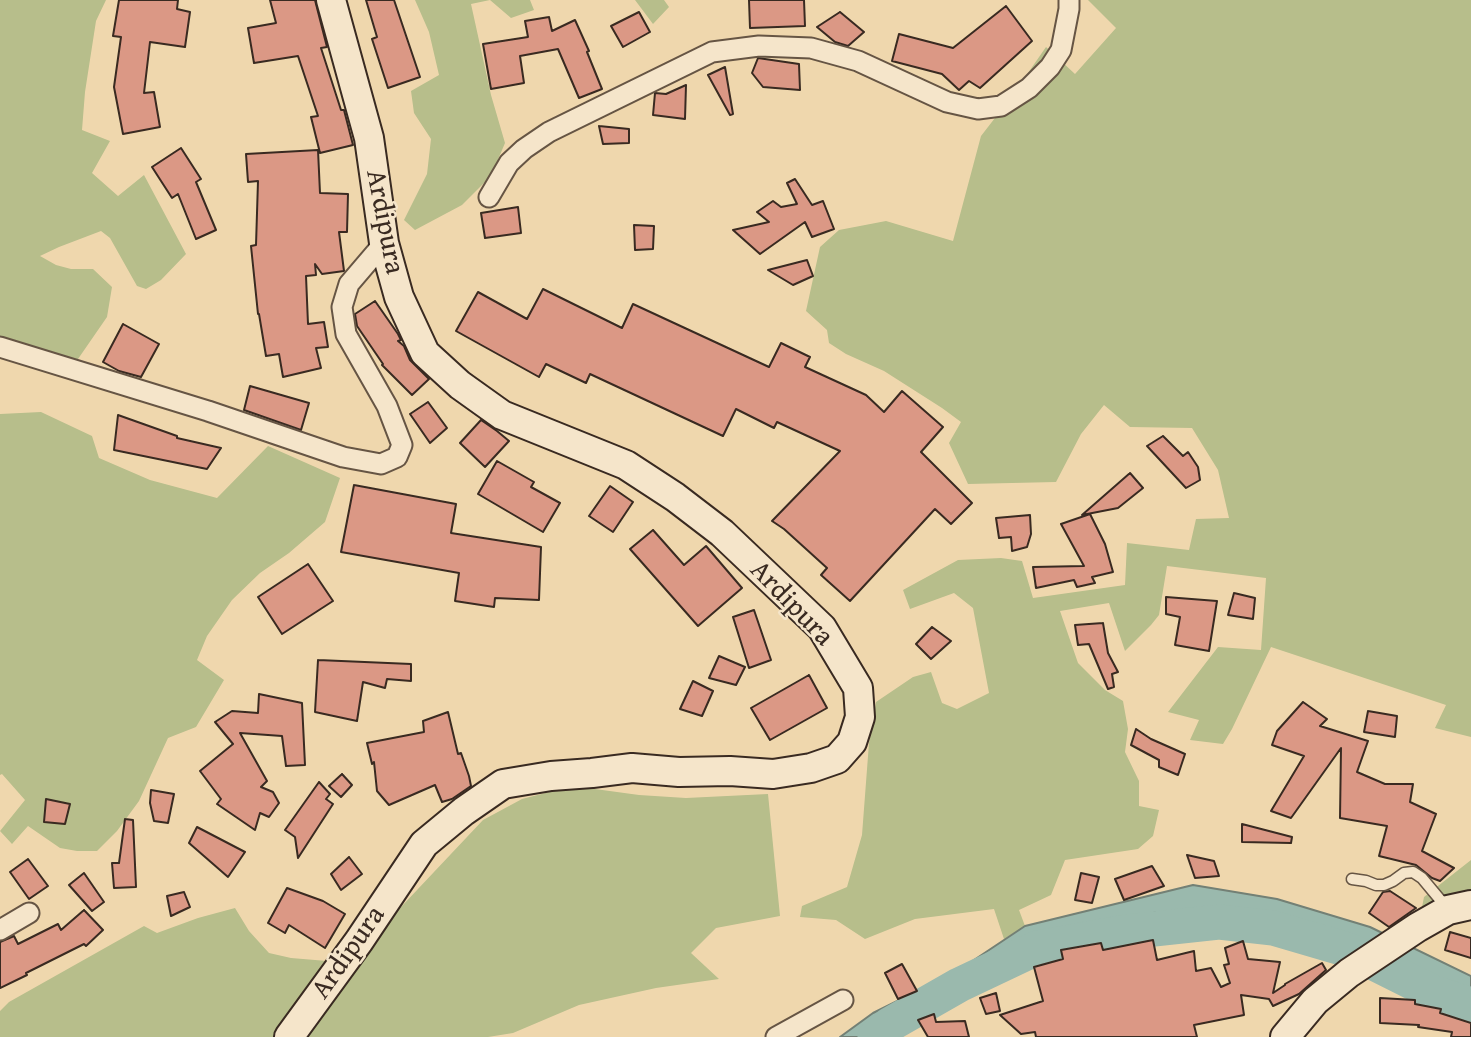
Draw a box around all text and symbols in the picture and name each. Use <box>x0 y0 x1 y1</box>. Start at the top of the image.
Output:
street label: Ardipura <box>357 167 411 277</box>
street label: Ardipura <box>742 554 840 654</box>
street label: Ardipura <box>305 900 393 1006</box>

